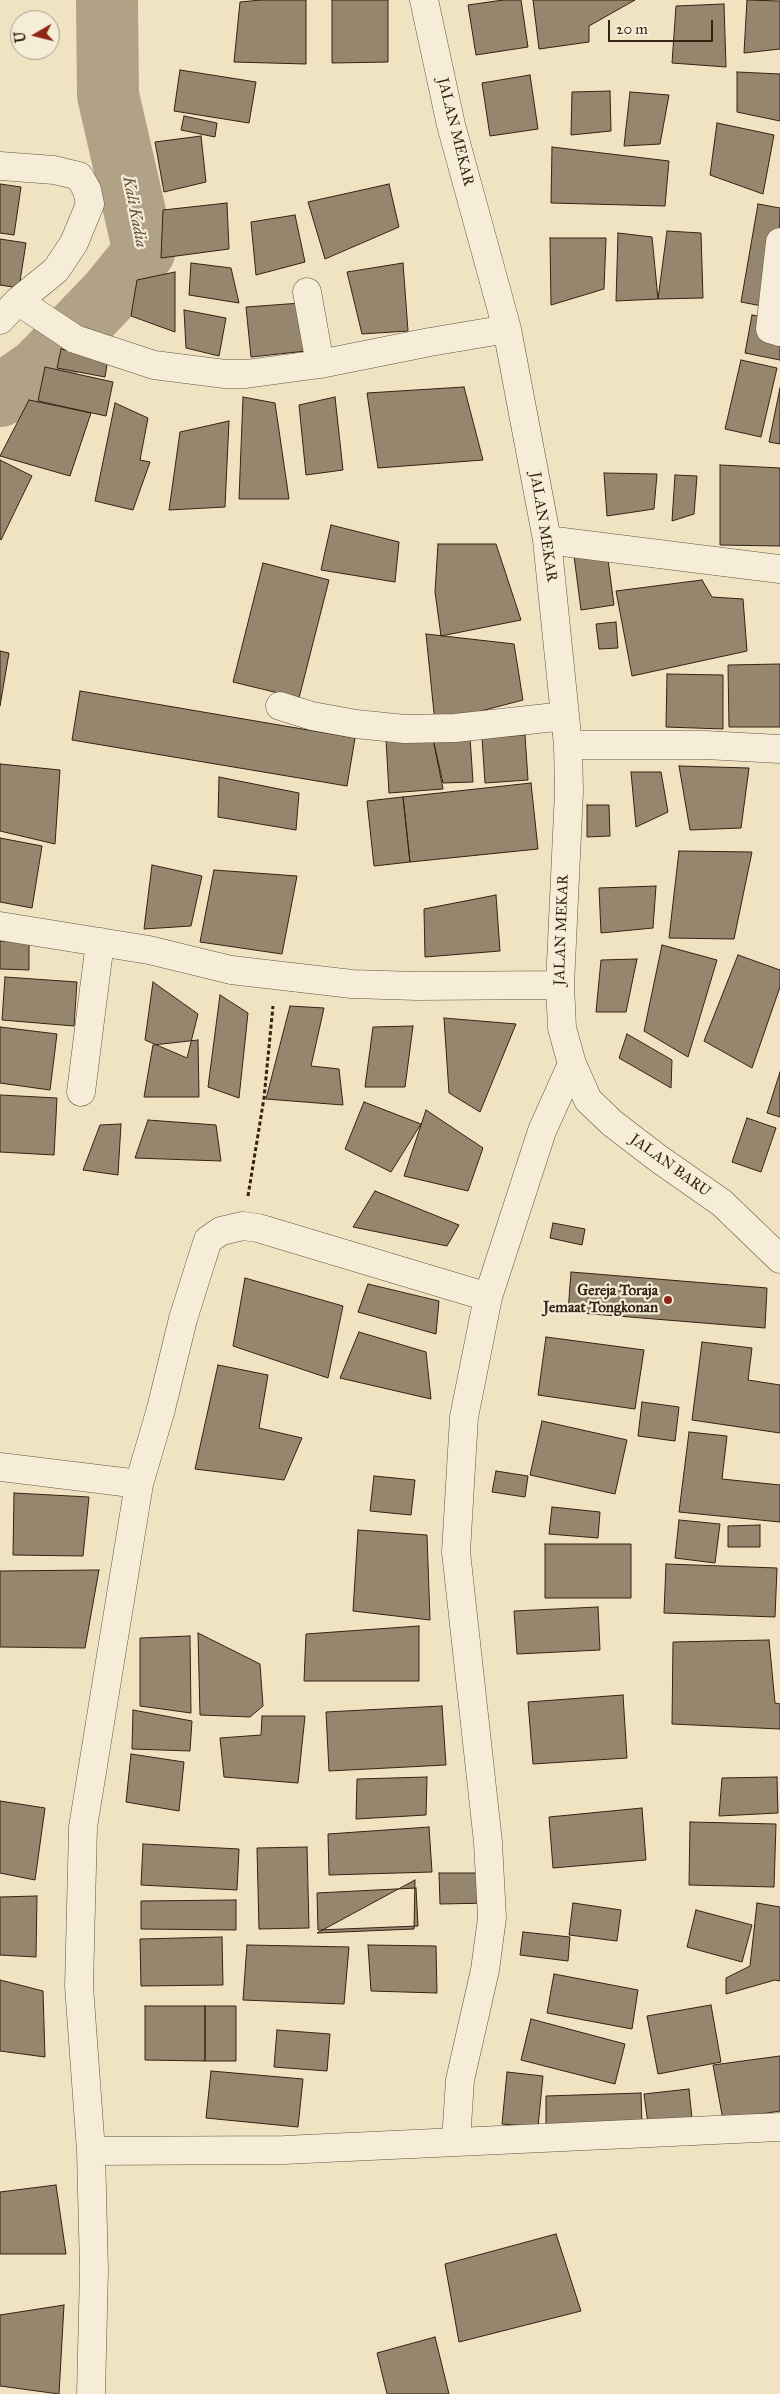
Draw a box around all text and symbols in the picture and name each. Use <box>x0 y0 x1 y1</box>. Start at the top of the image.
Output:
north arrow <box>10 10 60 60</box>
scale bar <box>610 10 715 42</box>
text: 20 m <box>616 20 648 38</box>
text: U <box>11 30 30 44</box>
street label: JALAN MEKAR <box>433 76 477 188</box>
water label: Kali Kadia <box>118 175 150 249</box>
street label: JALAN MEKAR <box>525 471 561 583</box>
street label: JALAN MEKAR <box>551 874 573 986</box>
street label: JALAN BARU <box>626 1131 714 1201</box>
place label: Gereja Toraja Jemaat Tongkonan <box>543 1282 658 1317</box>
marker: Gereja Toraja Jemaat Tongkonan <box>662 1294 674 1306</box>

